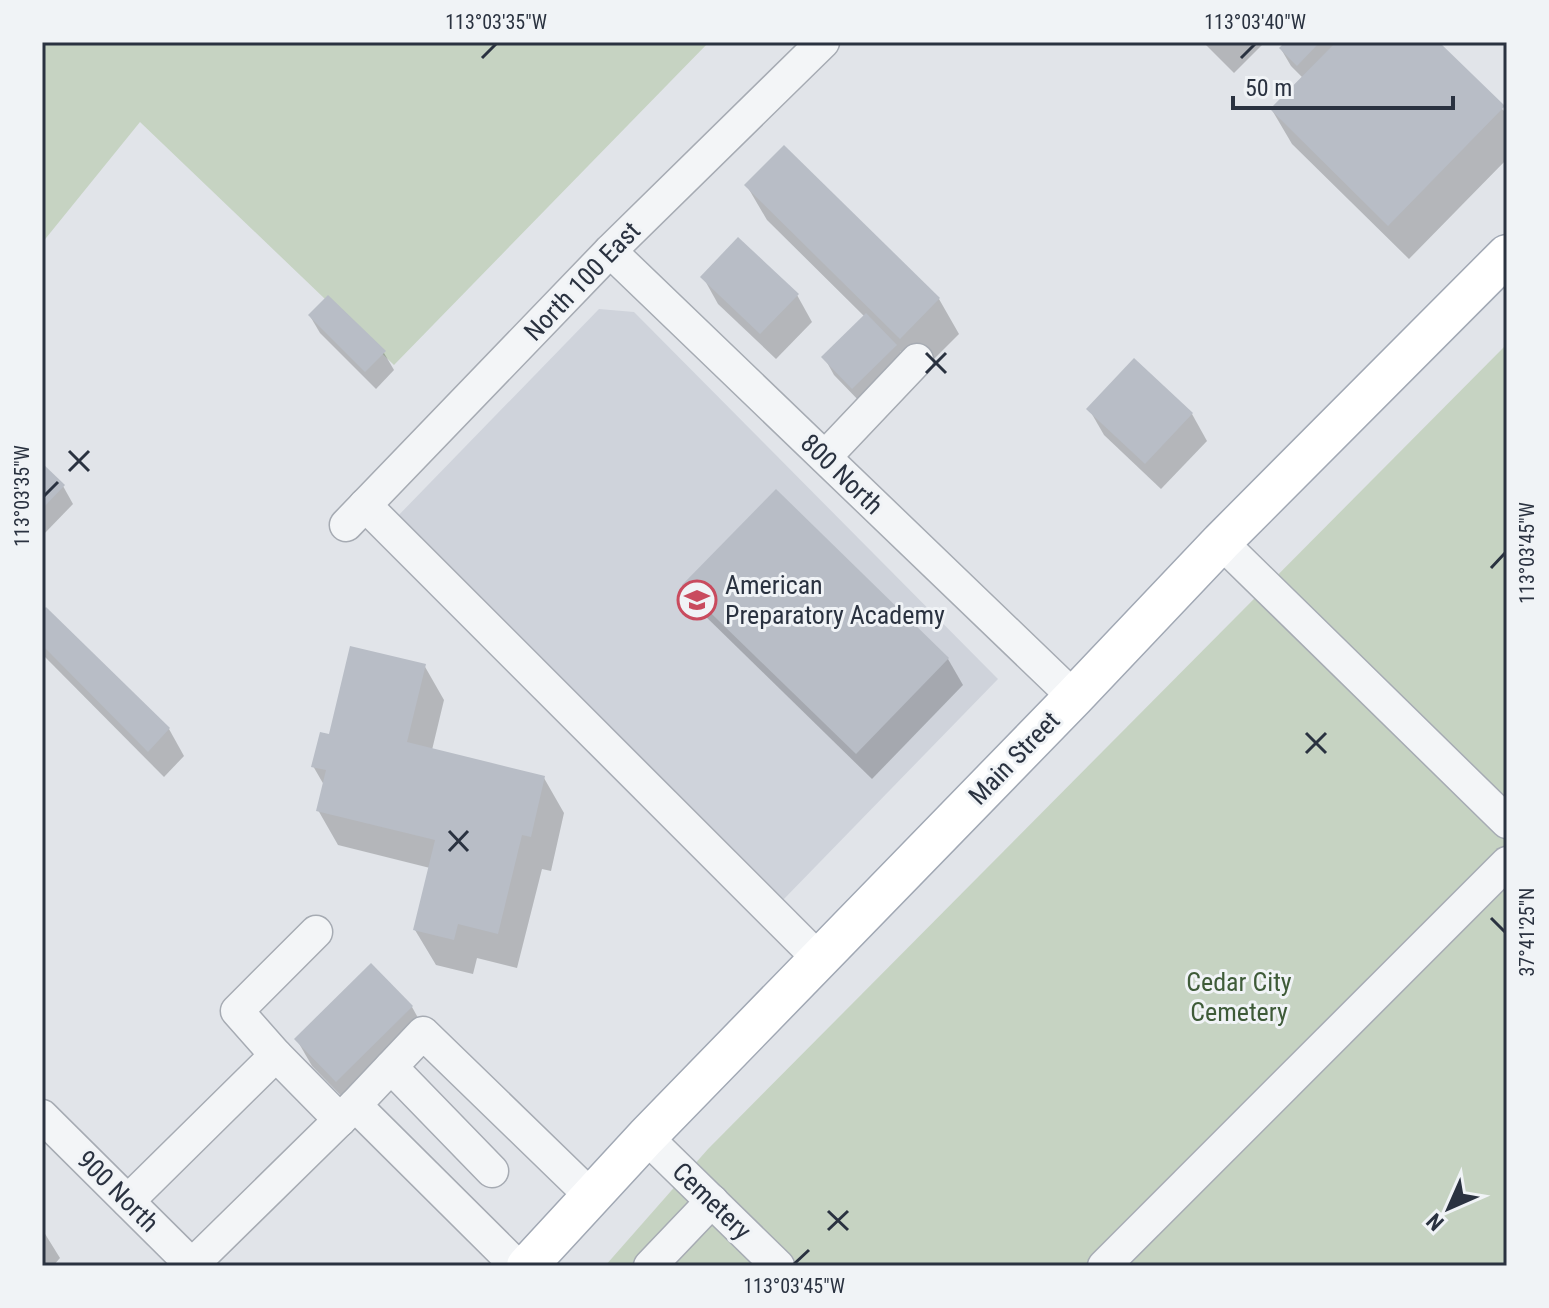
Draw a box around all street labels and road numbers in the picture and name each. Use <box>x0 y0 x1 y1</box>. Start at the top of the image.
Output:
street label: North 100 East <box>518 215 646 347</box>
street label: 800 North <box>795 428 889 520</box>
street label: Main Street <box>962 705 1066 811</box>
street label: 900 North <box>71 1144 165 1238</box>
street label: Cemetery <box>666 1156 758 1246</box>

